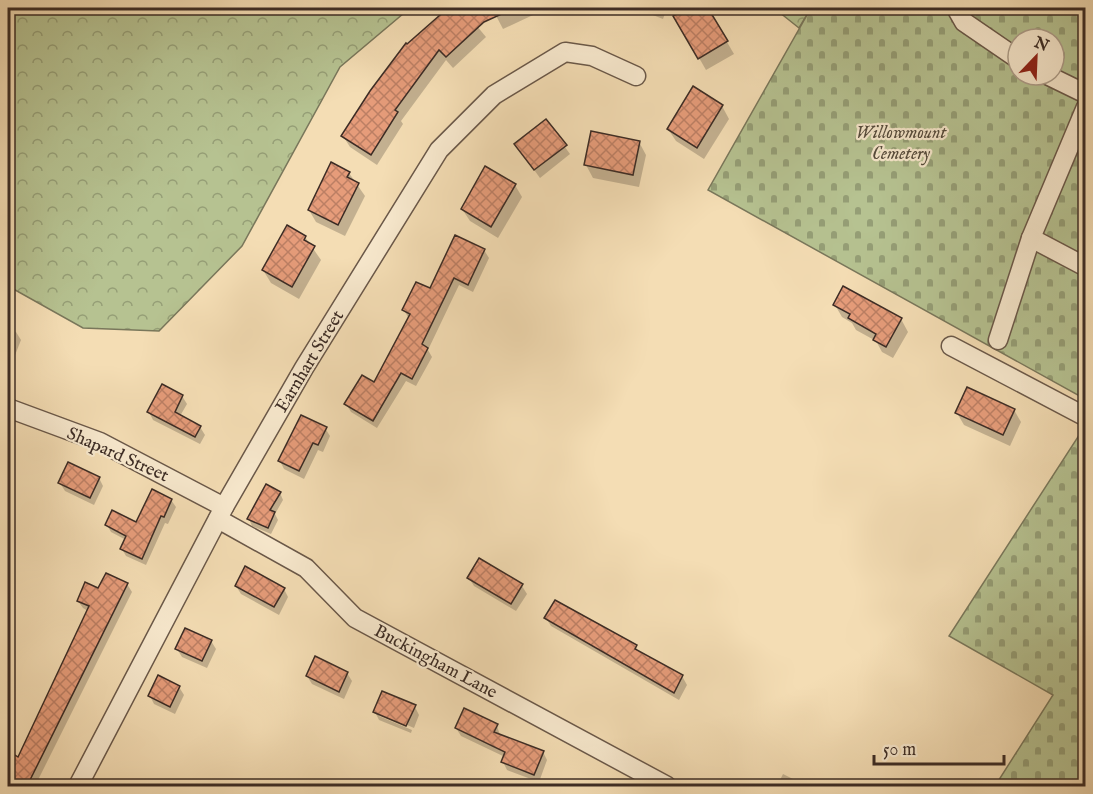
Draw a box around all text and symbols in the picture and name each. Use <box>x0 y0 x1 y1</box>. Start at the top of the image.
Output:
north arrow <box>1006 27 1066 87</box>
text: N <box>1030 33 1052 57</box>
park label: Willowmount Cemetery <box>856 122 947 166</box>
street label: Earnhart Street <box>271 306 350 417</box>
street label: Shapard Street <box>63 423 172 488</box>
street label: Buckingham Lane <box>370 620 501 704</box>
scale bar <box>874 728 1004 766</box>
text: 50 m <box>883 739 916 762</box>

